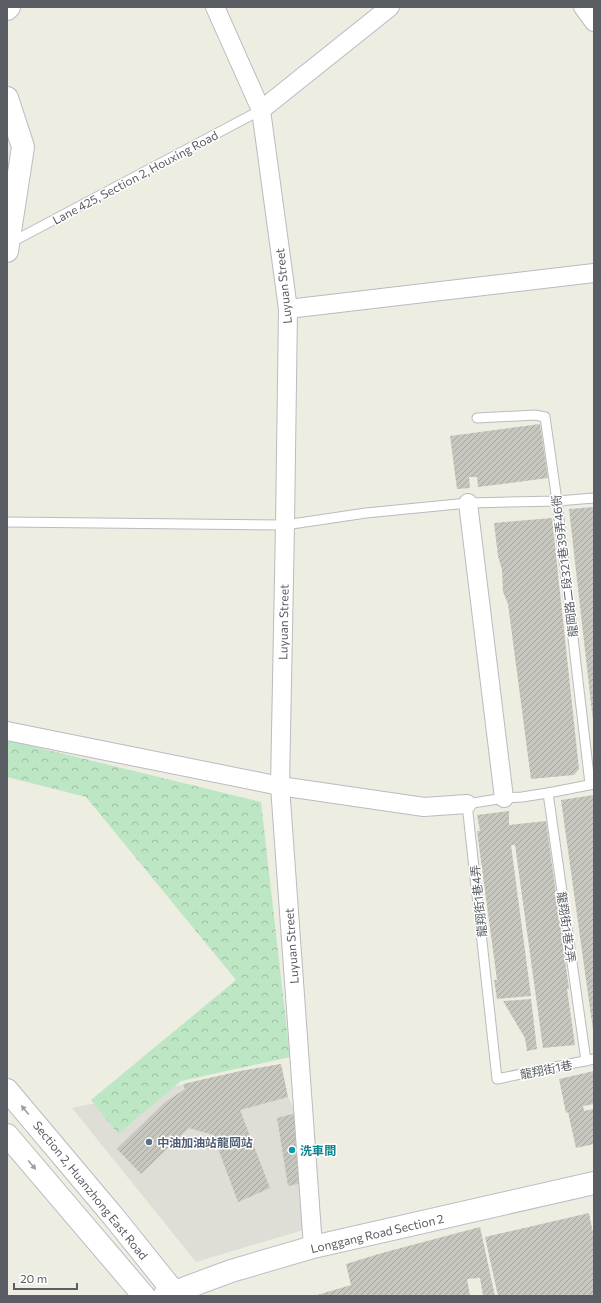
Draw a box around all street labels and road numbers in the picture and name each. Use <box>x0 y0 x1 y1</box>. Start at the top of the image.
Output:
street label: Lane 425, Section 2, Houxing Road <box>50 127 220 227</box>
street label: Luyuan Street <box>272 247 294 324</box>
street label: 龍岡路二段321巷39弄46衖 <box>548 494 580 638</box>
street label: Luyuan Street <box>275 584 291 660</box>
street label: 龍翔街1巷4弄 <box>467 864 489 938</box>
street label: 龍翔街1巷2弄 <box>555 890 579 964</box>
street label: Luyuan Street <box>281 908 301 984</box>
street label: 龍翔街1巷 <box>519 1057 573 1081</box>
street label: Section 2, Huanzhong East Road <box>31 1118 151 1262</box>
street label: Longgang Road Section 2 <box>309 1211 445 1255</box>

